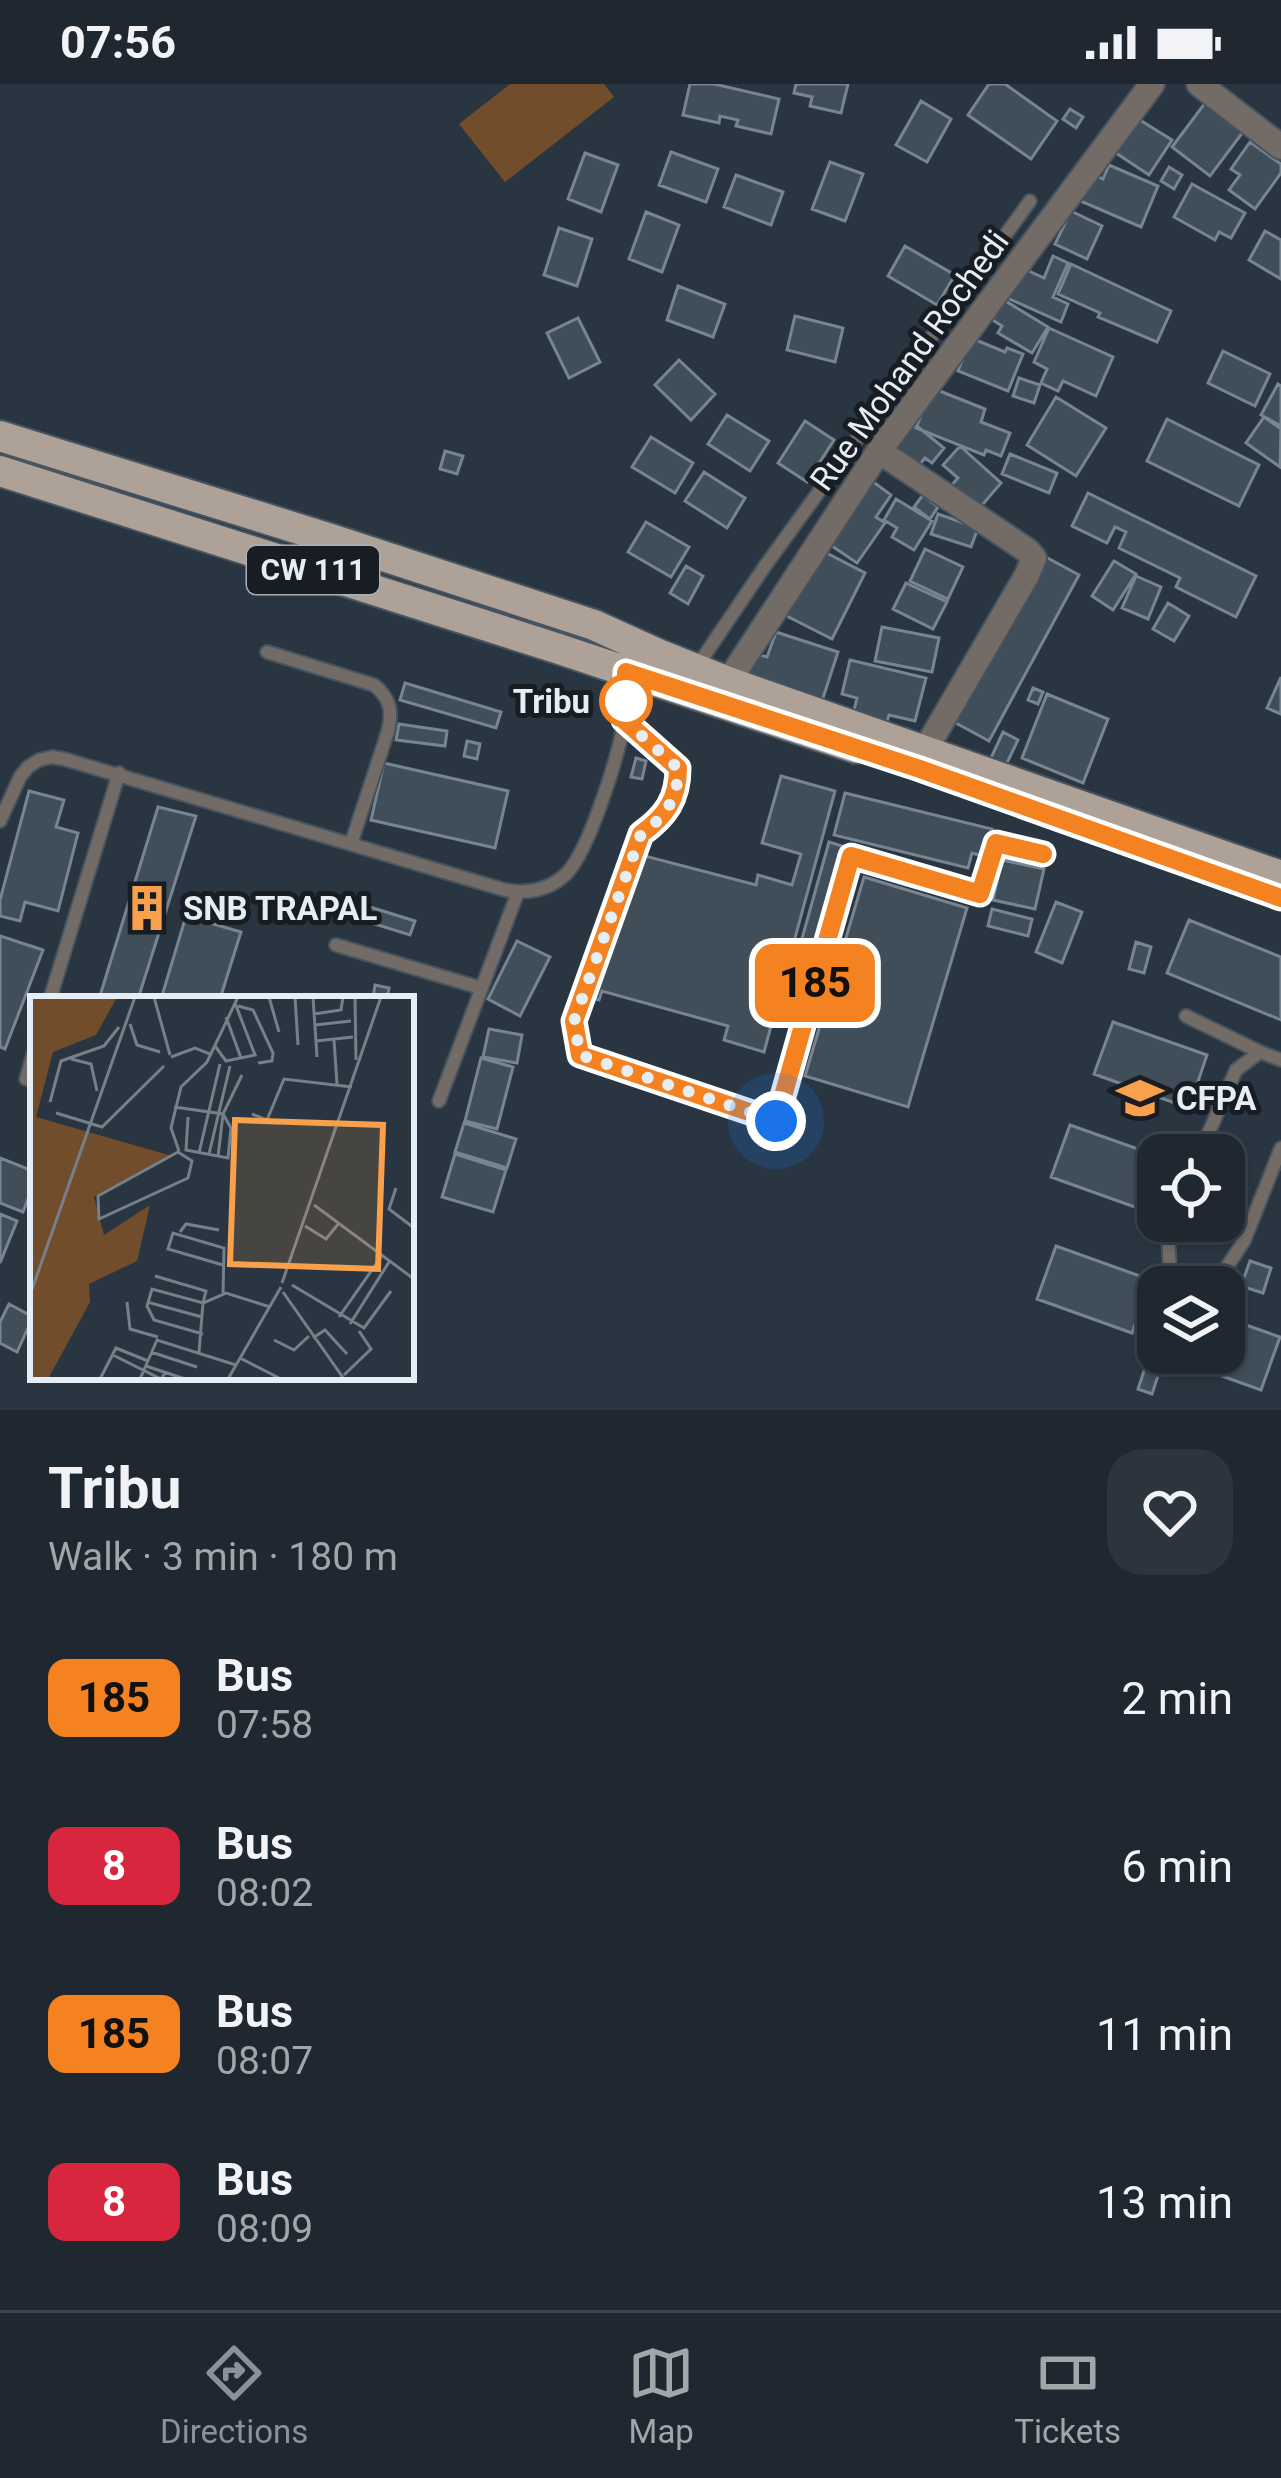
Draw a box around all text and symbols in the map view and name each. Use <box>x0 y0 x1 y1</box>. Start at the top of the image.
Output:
text: 07:56 <box>60 16 176 69</box>
street label: Rue Mohand Rochedi <box>802 223 1017 498</box>
road number: CW 111 <box>247 546 379 594</box>
marker: Tribu <box>601 676 651 726</box>
place label: Tribu <box>513 682 590 721</box>
building icon: SNB TRAPAL <box>122 883 172 933</box>
place label: SNB TRAPAL <box>183 889 378 928</box>
line badge: 185 <box>746 944 884 1022</box>
text: 185 <box>779 958 851 1007</box>
inset map <box>30 996 414 1380</box>
school or university icon: CFPA <box>1115 1073 1165 1123</box>
place label: CFPA <box>1176 1079 1257 1118</box>
your location <box>746 1091 806 1151</box>
map controls <box>1137 1134 1245 1374</box>
button: locate <box>1137 1134 1245 1242</box>
button: layers <box>1137 1266 1245 1374</box>
button: heart <box>1107 1449 1233 1575</box>
text: Tribu <box>48 1455 181 1522</box>
text: Walk · 3 min · 180 m <box>48 1534 398 1580</box>
text: Bus <box>216 1649 293 1702</box>
text: 2 min <box>1121 1672 1233 1725</box>
text: 185 <box>78 1673 150 1722</box>
text: 07:58 <box>216 1702 313 1748</box>
text: Bus <box>216 1817 293 1870</box>
text: 6 min <box>1121 1840 1233 1893</box>
text: 8 <box>102 1841 126 1890</box>
text: 08:02 <box>216 1870 313 1916</box>
text: Bus <box>216 1985 293 2038</box>
text: 11 min <box>1096 2008 1233 2061</box>
text: 185 <box>78 2009 150 2058</box>
text: 08:07 <box>216 2038 313 2084</box>
text: Bus <box>216 2153 293 2206</box>
text: 13 min <box>1096 2176 1233 2229</box>
text: 8 <box>102 2177 126 2226</box>
text: 08:09 <box>216 2206 313 2252</box>
tab: Directions <box>160 2340 308 2451</box>
tab: Map <box>628 2340 694 2451</box>
tab: Tickets <box>1014 2340 1121 2451</box>

